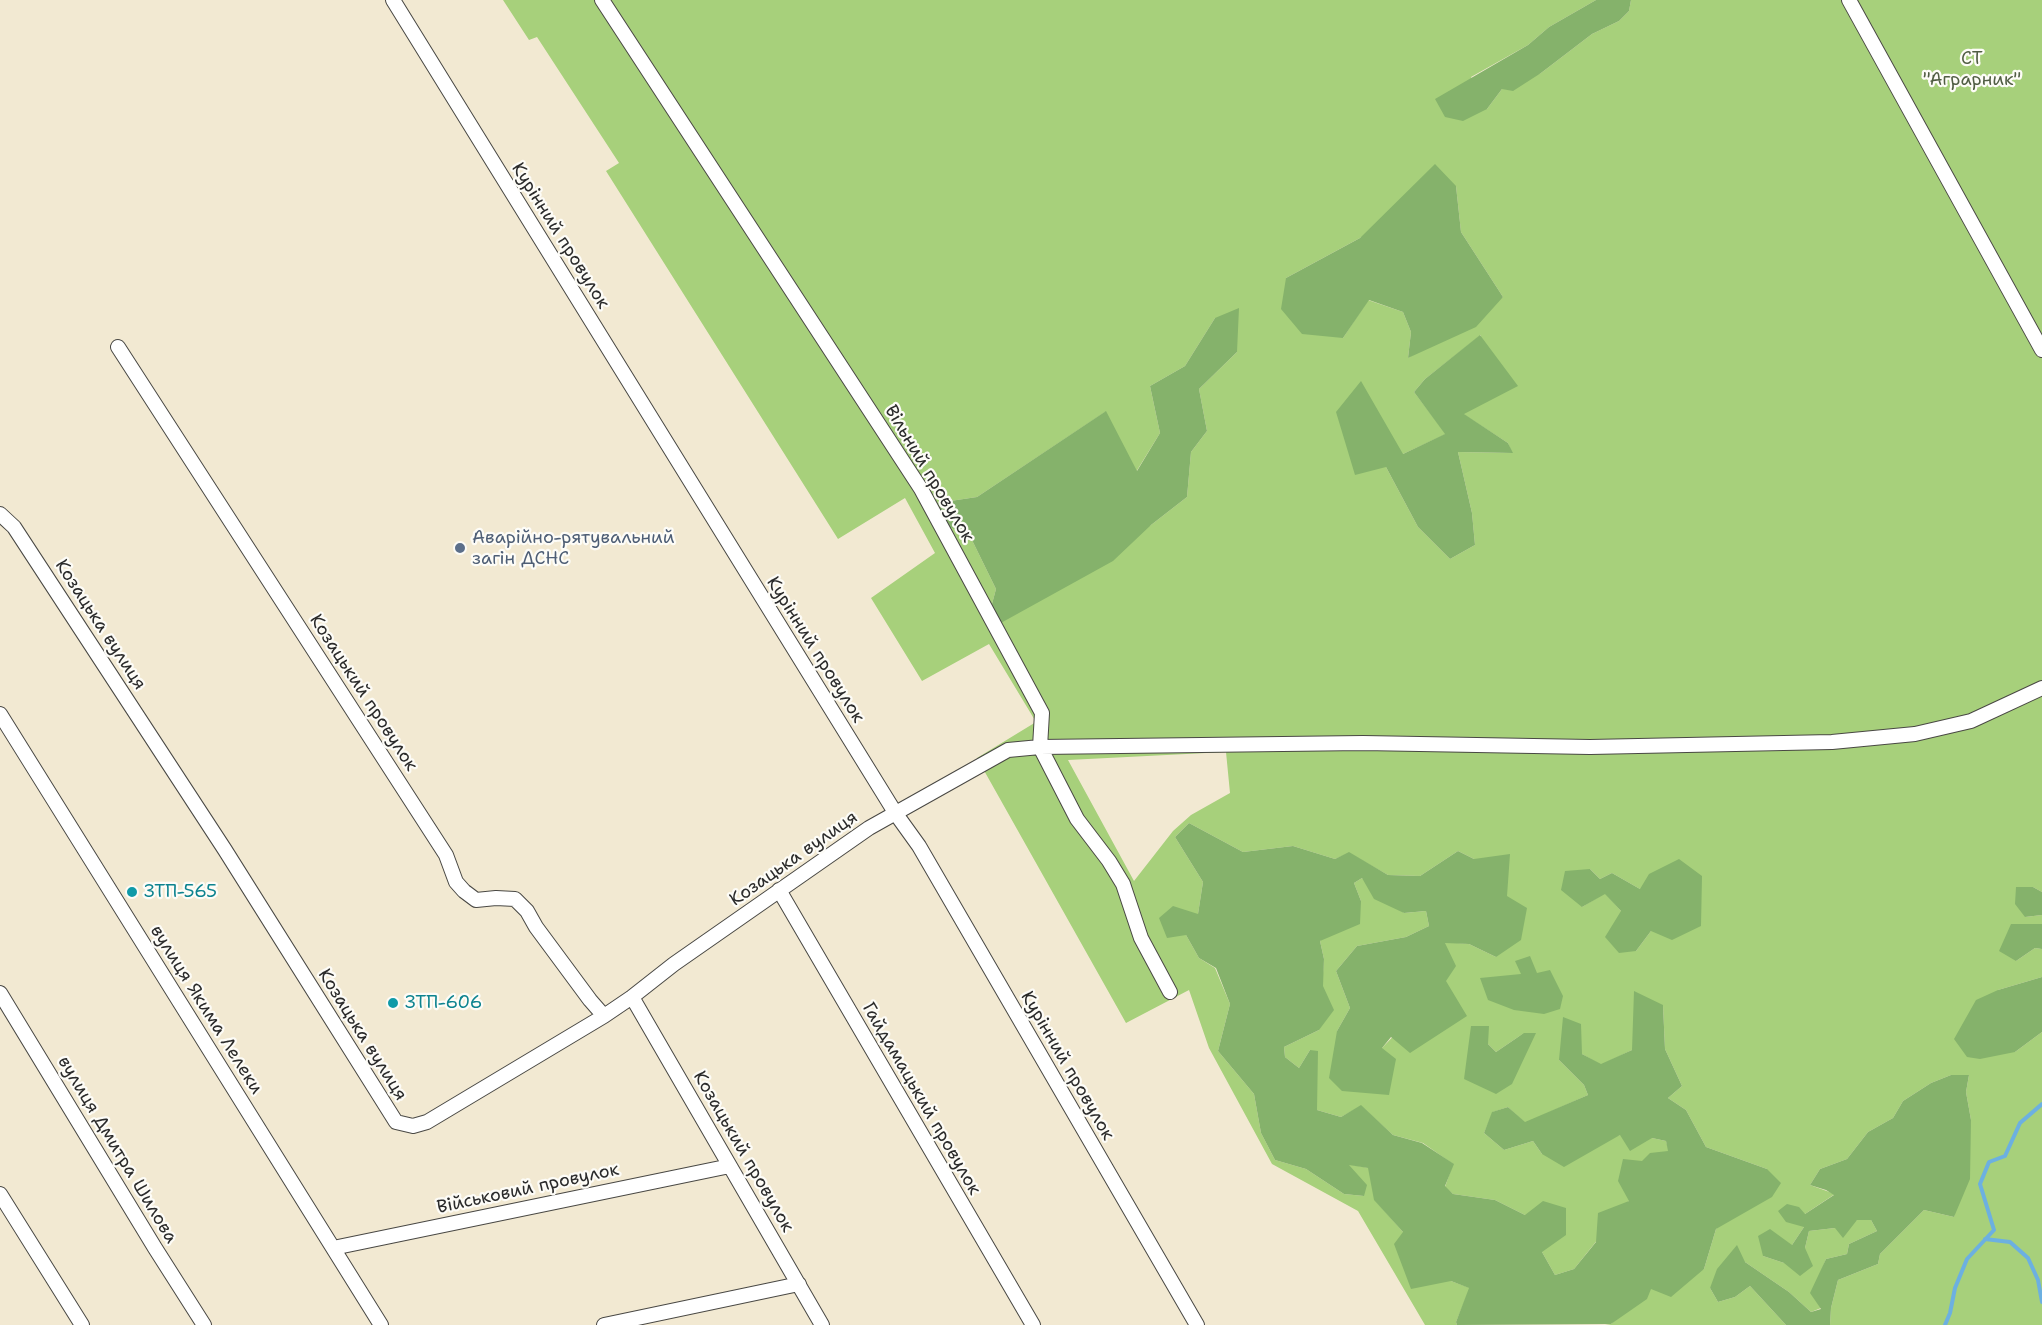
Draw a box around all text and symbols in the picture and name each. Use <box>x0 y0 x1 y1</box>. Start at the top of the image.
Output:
park label: СТ "Аграрник" <box>1923 48 2021 90</box>
street label: Курінний провулок <box>506 159 614 313</box>
street label: Вільний провулок <box>879 401 979 547</box>
place label: Аварійно-рятувальний загін ДСНС <box>472 527 674 570</box>
marker: Аварійно-рятувальний загін ДСНС <box>453 541 467 555</box>
street label: Козацька вулиця <box>50 556 150 694</box>
street label: Курінний провулок <box>761 573 869 727</box>
street label: Козацький провулок <box>304 611 422 775</box>
street label: Козацька вулиця <box>726 807 862 911</box>
place label: ЗТП-565 <box>144 881 217 903</box>
marker: ЗТП-565 <box>125 885 139 899</box>
street label: вулиця Якима Лелеки <box>145 921 267 1099</box>
street label: Козацька вулиця <box>313 965 411 1105</box>
street label: Курінний провулок <box>1016 988 1118 1144</box>
place label: ЗТП-606 <box>405 992 482 1014</box>
marker: ЗТП-606 <box>386 996 400 1010</box>
street label: Гайдамацький провулок <box>857 999 985 1199</box>
street label: вулиця Дмитра Шилова <box>53 1053 181 1247</box>
street label: Козацький провулок <box>688 1068 798 1236</box>
street label: Військовий провулок <box>435 1159 621 1219</box>

